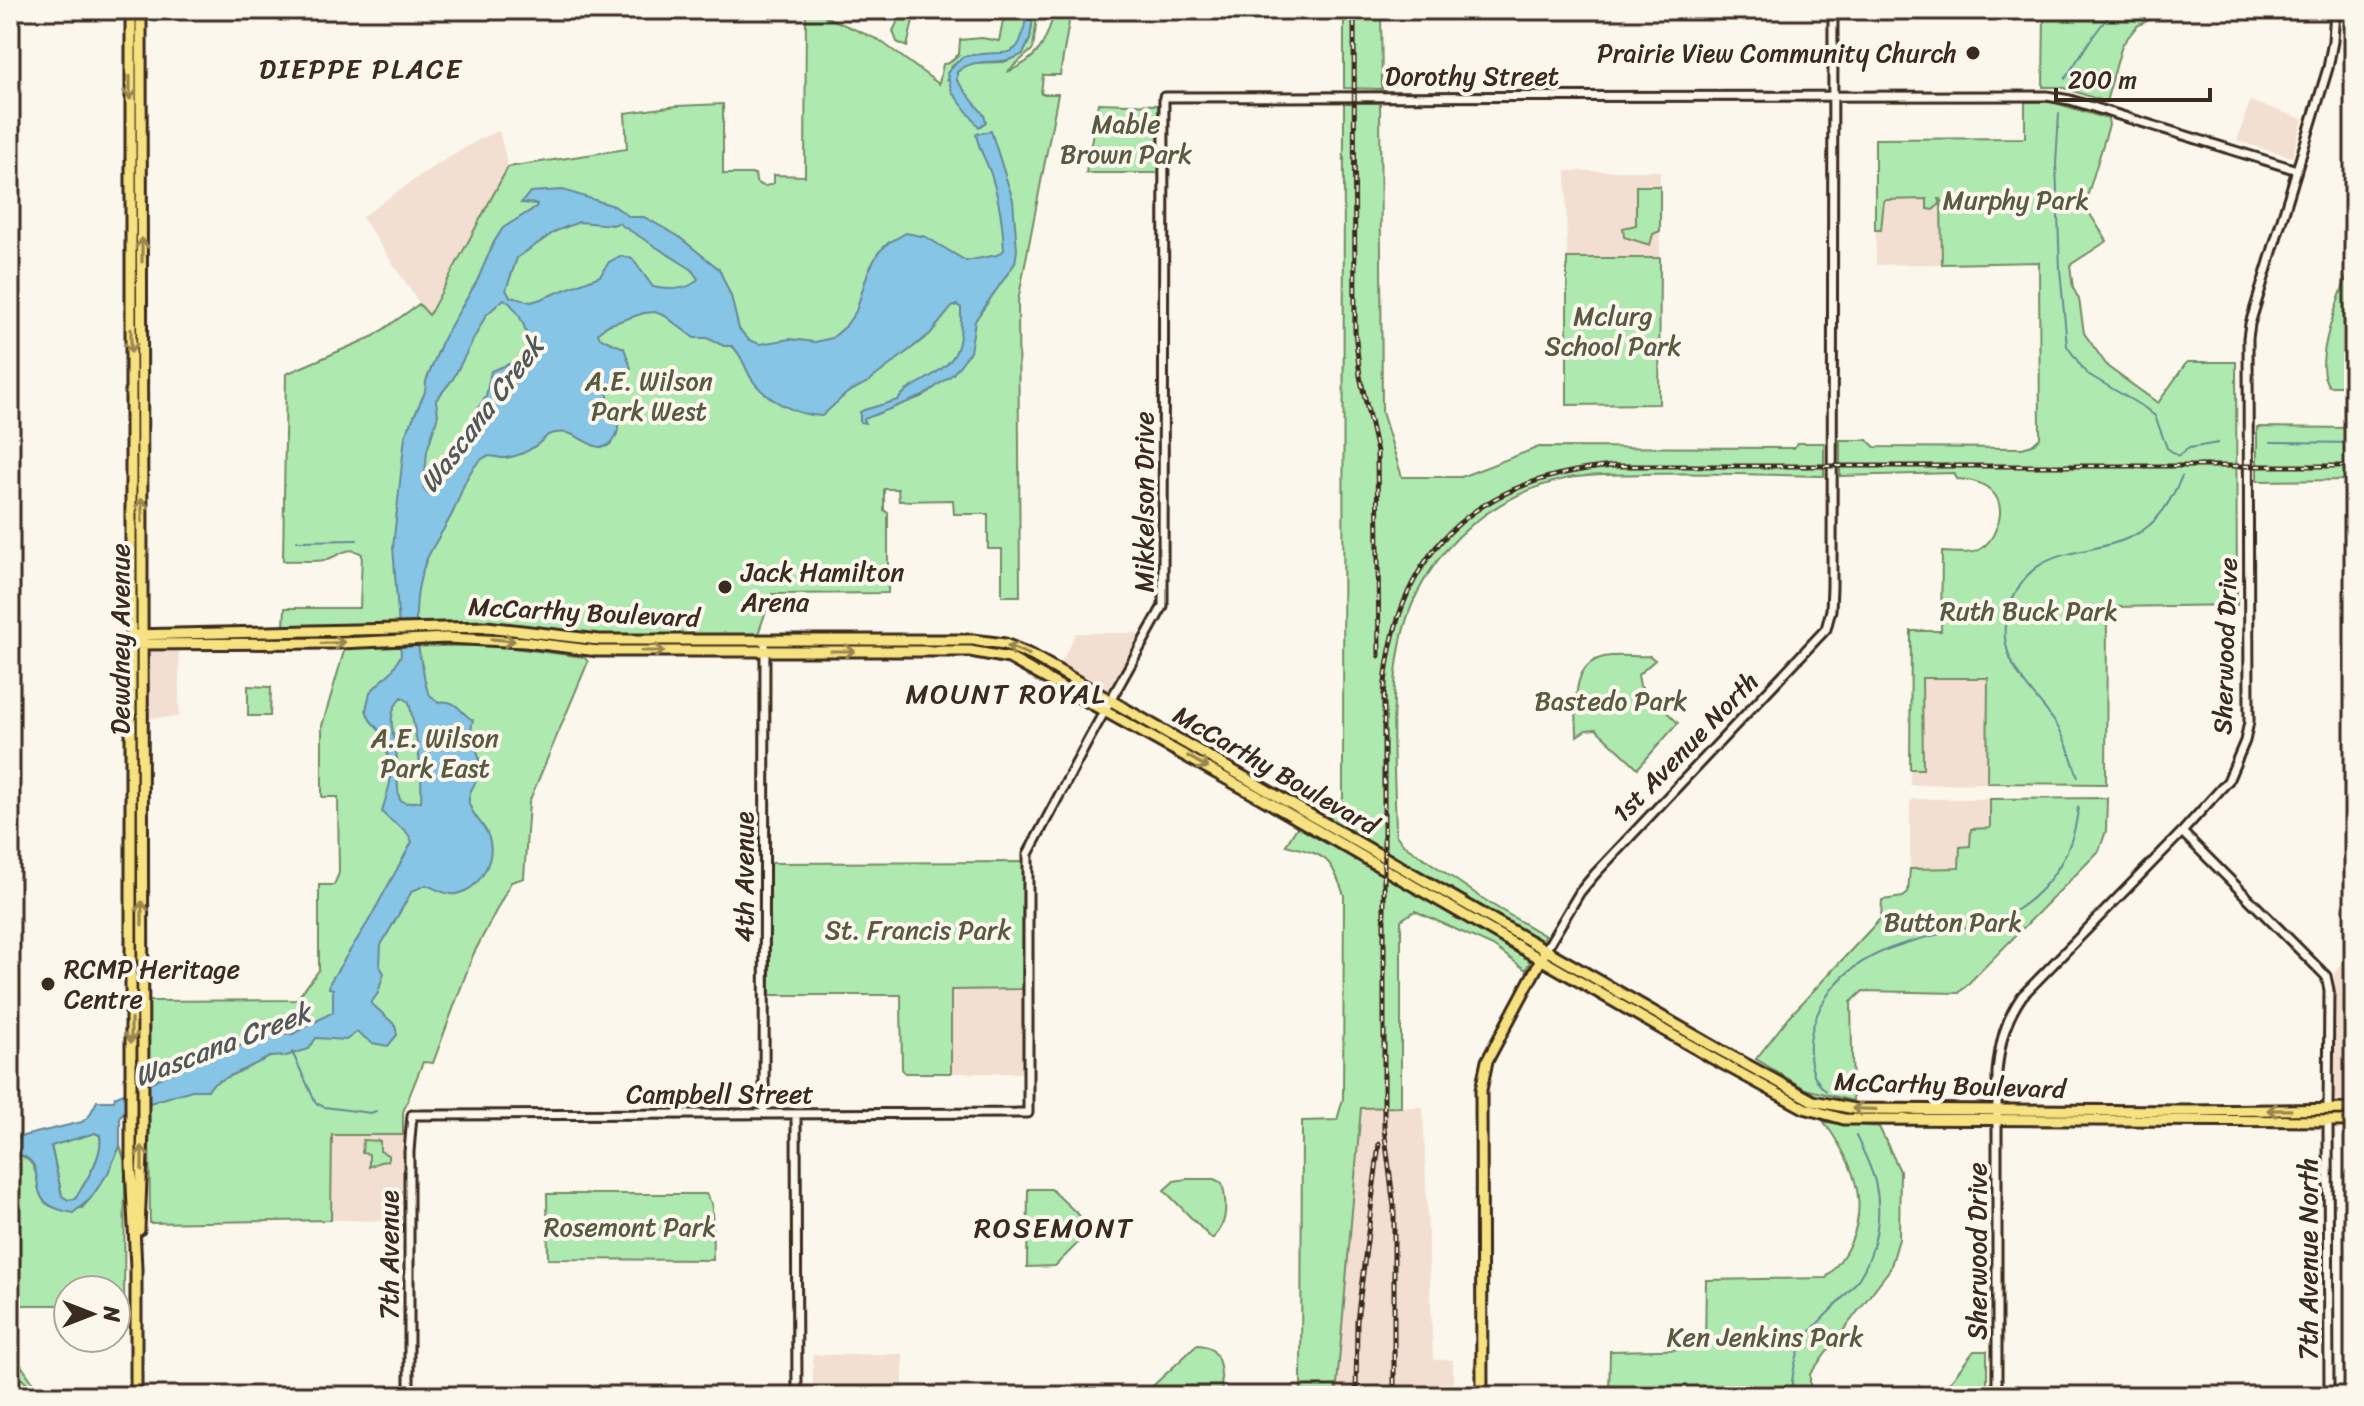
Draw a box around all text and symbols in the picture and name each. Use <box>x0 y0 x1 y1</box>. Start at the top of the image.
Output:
place label: Prairie View Community Church <box>1597 30 1957 76</box>
district label: DIEPPE PLACE <box>259 44 463 93</box>
marker: Prairie View Community Church <box>1964 44 1982 62</box>
scale bar <box>2056 52 2210 102</box>
street label: Dorothy Street <box>1385 53 1559 99</box>
text: 200 m <box>2068 59 2137 101</box>
one-way arrow <box>122 74 138 101</box>
park label: Mable Brown Park <box>1060 101 1192 177</box>
park label: Murphy Park <box>1943 177 2089 223</box>
one-way arrow <box>134 237 150 264</box>
park label: Mclurg School Park <box>1545 293 1682 369</box>
water label: Wascana Creek <box>406 323 559 503</box>
one-way arrow <box>123 327 139 354</box>
park label: A.E. Wilson Park West <box>584 358 713 434</box>
street label: Mikkelson Drive <box>1121 411 1167 593</box>
one-way arrow <box>134 497 150 524</box>
street label: Dewdney Avenue <box>97 543 143 735</box>
place label: Jack Hamilton Arena <box>740 549 905 625</box>
street label: Sherwood Drive <box>2199 557 2251 735</box>
marker: Jack Hamilton Arena <box>716 578 734 596</box>
street label: McCarthy Boulevard <box>467 583 703 641</box>
park label: Ruth Buck Park <box>1940 588 2118 634</box>
one-way arrow <box>489 633 516 648</box>
one-way arrow <box>319 635 346 651</box>
one-way arrow <box>1006 641 1031 656</box>
one-way arrow <box>639 643 666 659</box>
one-way arrow <box>829 643 856 659</box>
street label: 1st Avenue North <box>1600 660 1770 834</box>
district label: MOUNT ROYAL <box>905 669 1107 718</box>
park label: Bastedo Park <box>1535 678 1688 724</box>
street label: McCarthy Boulevard <box>1164 692 1390 849</box>
park label: A.E. Wilson Park East <box>370 715 499 791</box>
one-way arrow <box>1185 755 1209 770</box>
street label: 4th Avenue <box>721 811 767 943</box>
park label: Button Park <box>1884 899 2022 945</box>
one-way arrow <box>134 900 150 927</box>
park label: St. Francis Park <box>825 907 1011 953</box>
place label: RCMP Heritage Centre <box>64 946 240 1022</box>
marker: RCMP Heritage Centre <box>39 975 57 993</box>
water label: Wascana Creek <box>127 987 321 1101</box>
one-way arrow <box>123 1017 139 1044</box>
street label: McCarthy Boulevard <box>1834 1058 2069 1112</box>
street label: Campbell Street <box>626 1071 814 1117</box>
one-way arrow <box>1851 1101 1878 1116</box>
one-way arrow <box>2267 1102 2293 1117</box>
one-way arrow <box>134 1145 150 1172</box>
street label: 7th Avenue North <box>2285 1158 2331 1360</box>
street label: Sherwood Drive <box>1954 1162 2000 1340</box>
street label: 7th Avenue <box>366 1190 412 1320</box>
district label: ROSEMONT <box>974 1203 1134 1252</box>
park label: Rosemont Park <box>544 1204 716 1250</box>
north arrow <box>52 1274 132 1354</box>
text: N <box>92 1305 131 1322</box>
park label: Ken Jenkins Park <box>1667 1314 1863 1360</box>

